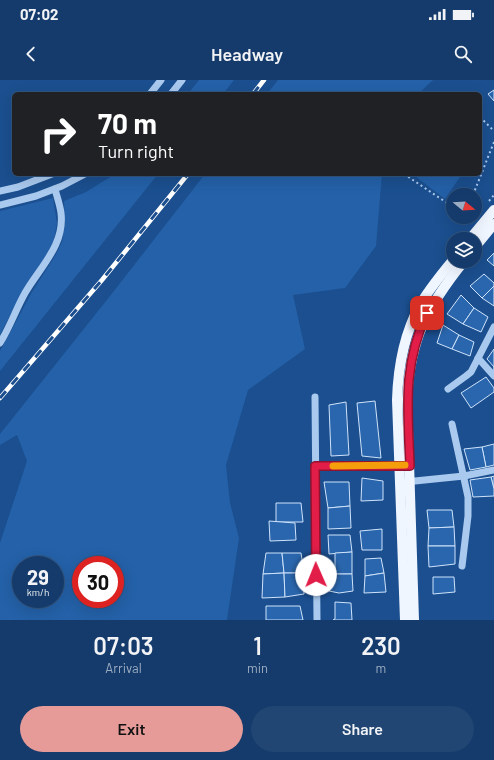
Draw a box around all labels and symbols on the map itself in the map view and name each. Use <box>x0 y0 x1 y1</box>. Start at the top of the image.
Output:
north arrow <box>446 188 482 224</box>
pin <box>410 296 444 330</box>
position arrow <box>295 554 337 596</box>
speed limit sign: 30 <box>72 556 124 608</box>

